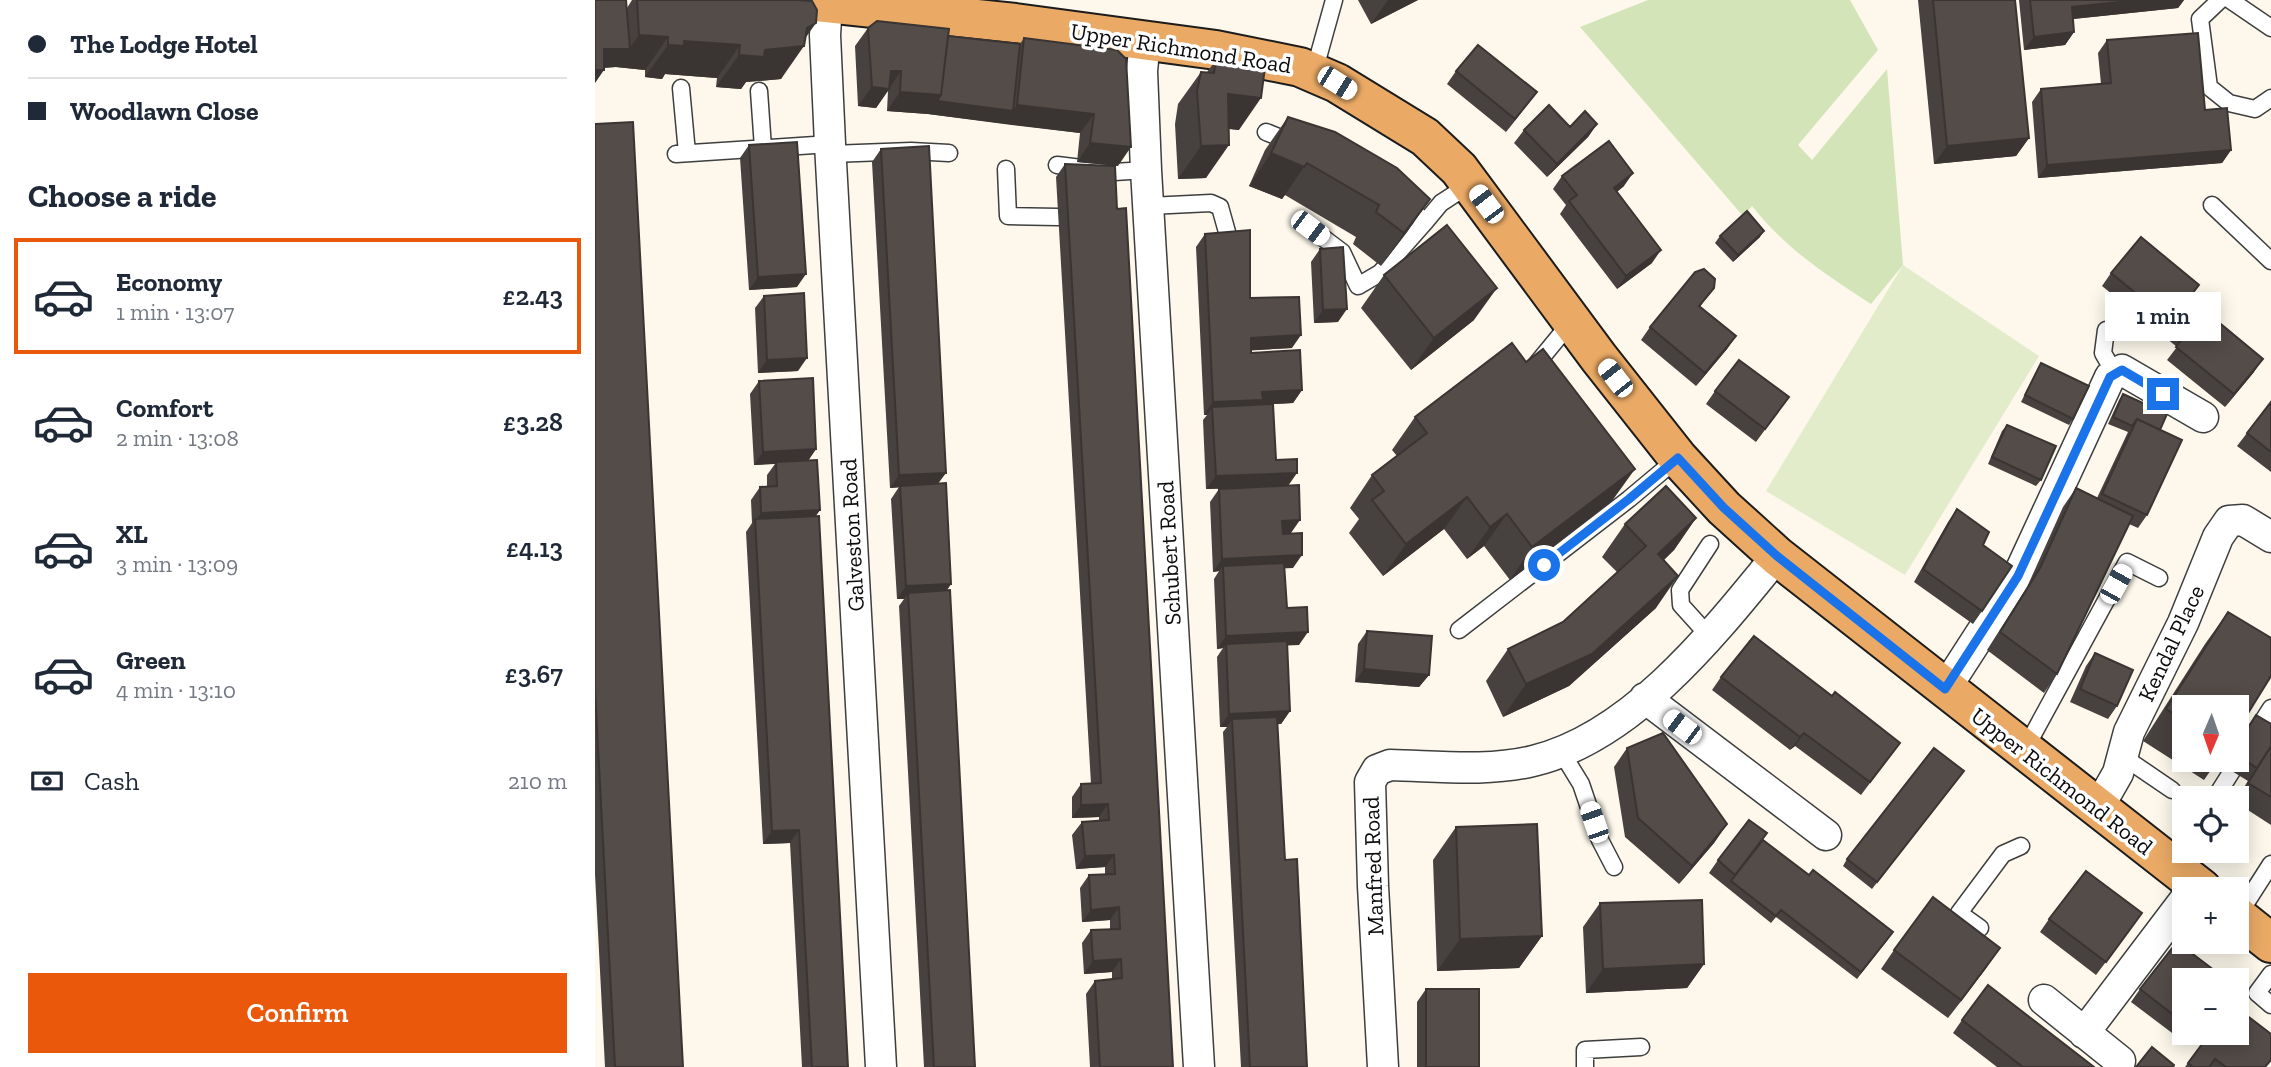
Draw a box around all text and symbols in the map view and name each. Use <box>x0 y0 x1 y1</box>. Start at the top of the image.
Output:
street label: Upper Richmond Road <box>1069 17 1294 79</box>
text: The Lodge Hotel <box>70 28 258 60</box>
car <box>1314 63 1361 103</box>
text: Woodlawn Close <box>70 95 259 127</box>
text: Choose a ride <box>28 177 216 215</box>
car <box>1465 181 1508 227</box>
car <box>1287 207 1334 249</box>
icon: car <box>32 265 95 328</box>
text: Economy <box>116 266 222 298</box>
text: £2.43 <box>503 280 563 312</box>
callout: 1 min <box>2105 292 2221 342</box>
text: 1 min · 13:07 <box>116 298 234 326</box>
text: 1 min <box>2136 302 2190 330</box>
car <box>1594 355 1637 401</box>
route end <box>2147 378 2179 410</box>
icon: car <box>32 391 95 454</box>
text: Comfort <box>116 392 213 424</box>
text: £3.28 <box>503 406 563 438</box>
text: 2 min · 13:08 <box>116 424 239 452</box>
street label: Galveston Road <box>834 457 870 612</box>
street label: Schubert Road <box>1151 480 1187 626</box>
icon: car <box>32 517 95 580</box>
text: XL <box>116 518 148 550</box>
text: £4.13 <box>506 532 563 564</box>
route start <box>1528 549 1560 581</box>
text: 3 min · 13:09 <box>116 550 238 578</box>
car <box>2097 561 2136 607</box>
street label: Kendal Place <box>2132 580 2210 706</box>
icon: car <box>32 643 95 706</box>
text: Green <box>116 644 186 676</box>
text: £3.67 <box>505 658 563 690</box>
text: 4 min · 13:10 <box>116 676 236 704</box>
north arrow <box>2172 695 2249 772</box>
map controls <box>2172 695 2249 1045</box>
street label: Upper Richmond Road <box>1966 701 2159 861</box>
car <box>1659 706 1706 748</box>
icon: cash <box>28 762 66 800</box>
text: Cash <box>84 765 139 797</box>
text: 210 m <box>508 767 567 795</box>
button: locate <box>2172 786 2249 863</box>
street label: Manfred Road <box>1357 795 1389 936</box>
car <box>1578 799 1611 845</box>
button: + <box>2172 877 2249 954</box>
button: − <box>2172 968 2249 1045</box>
button: Confirm <box>28 973 567 1053</box>

